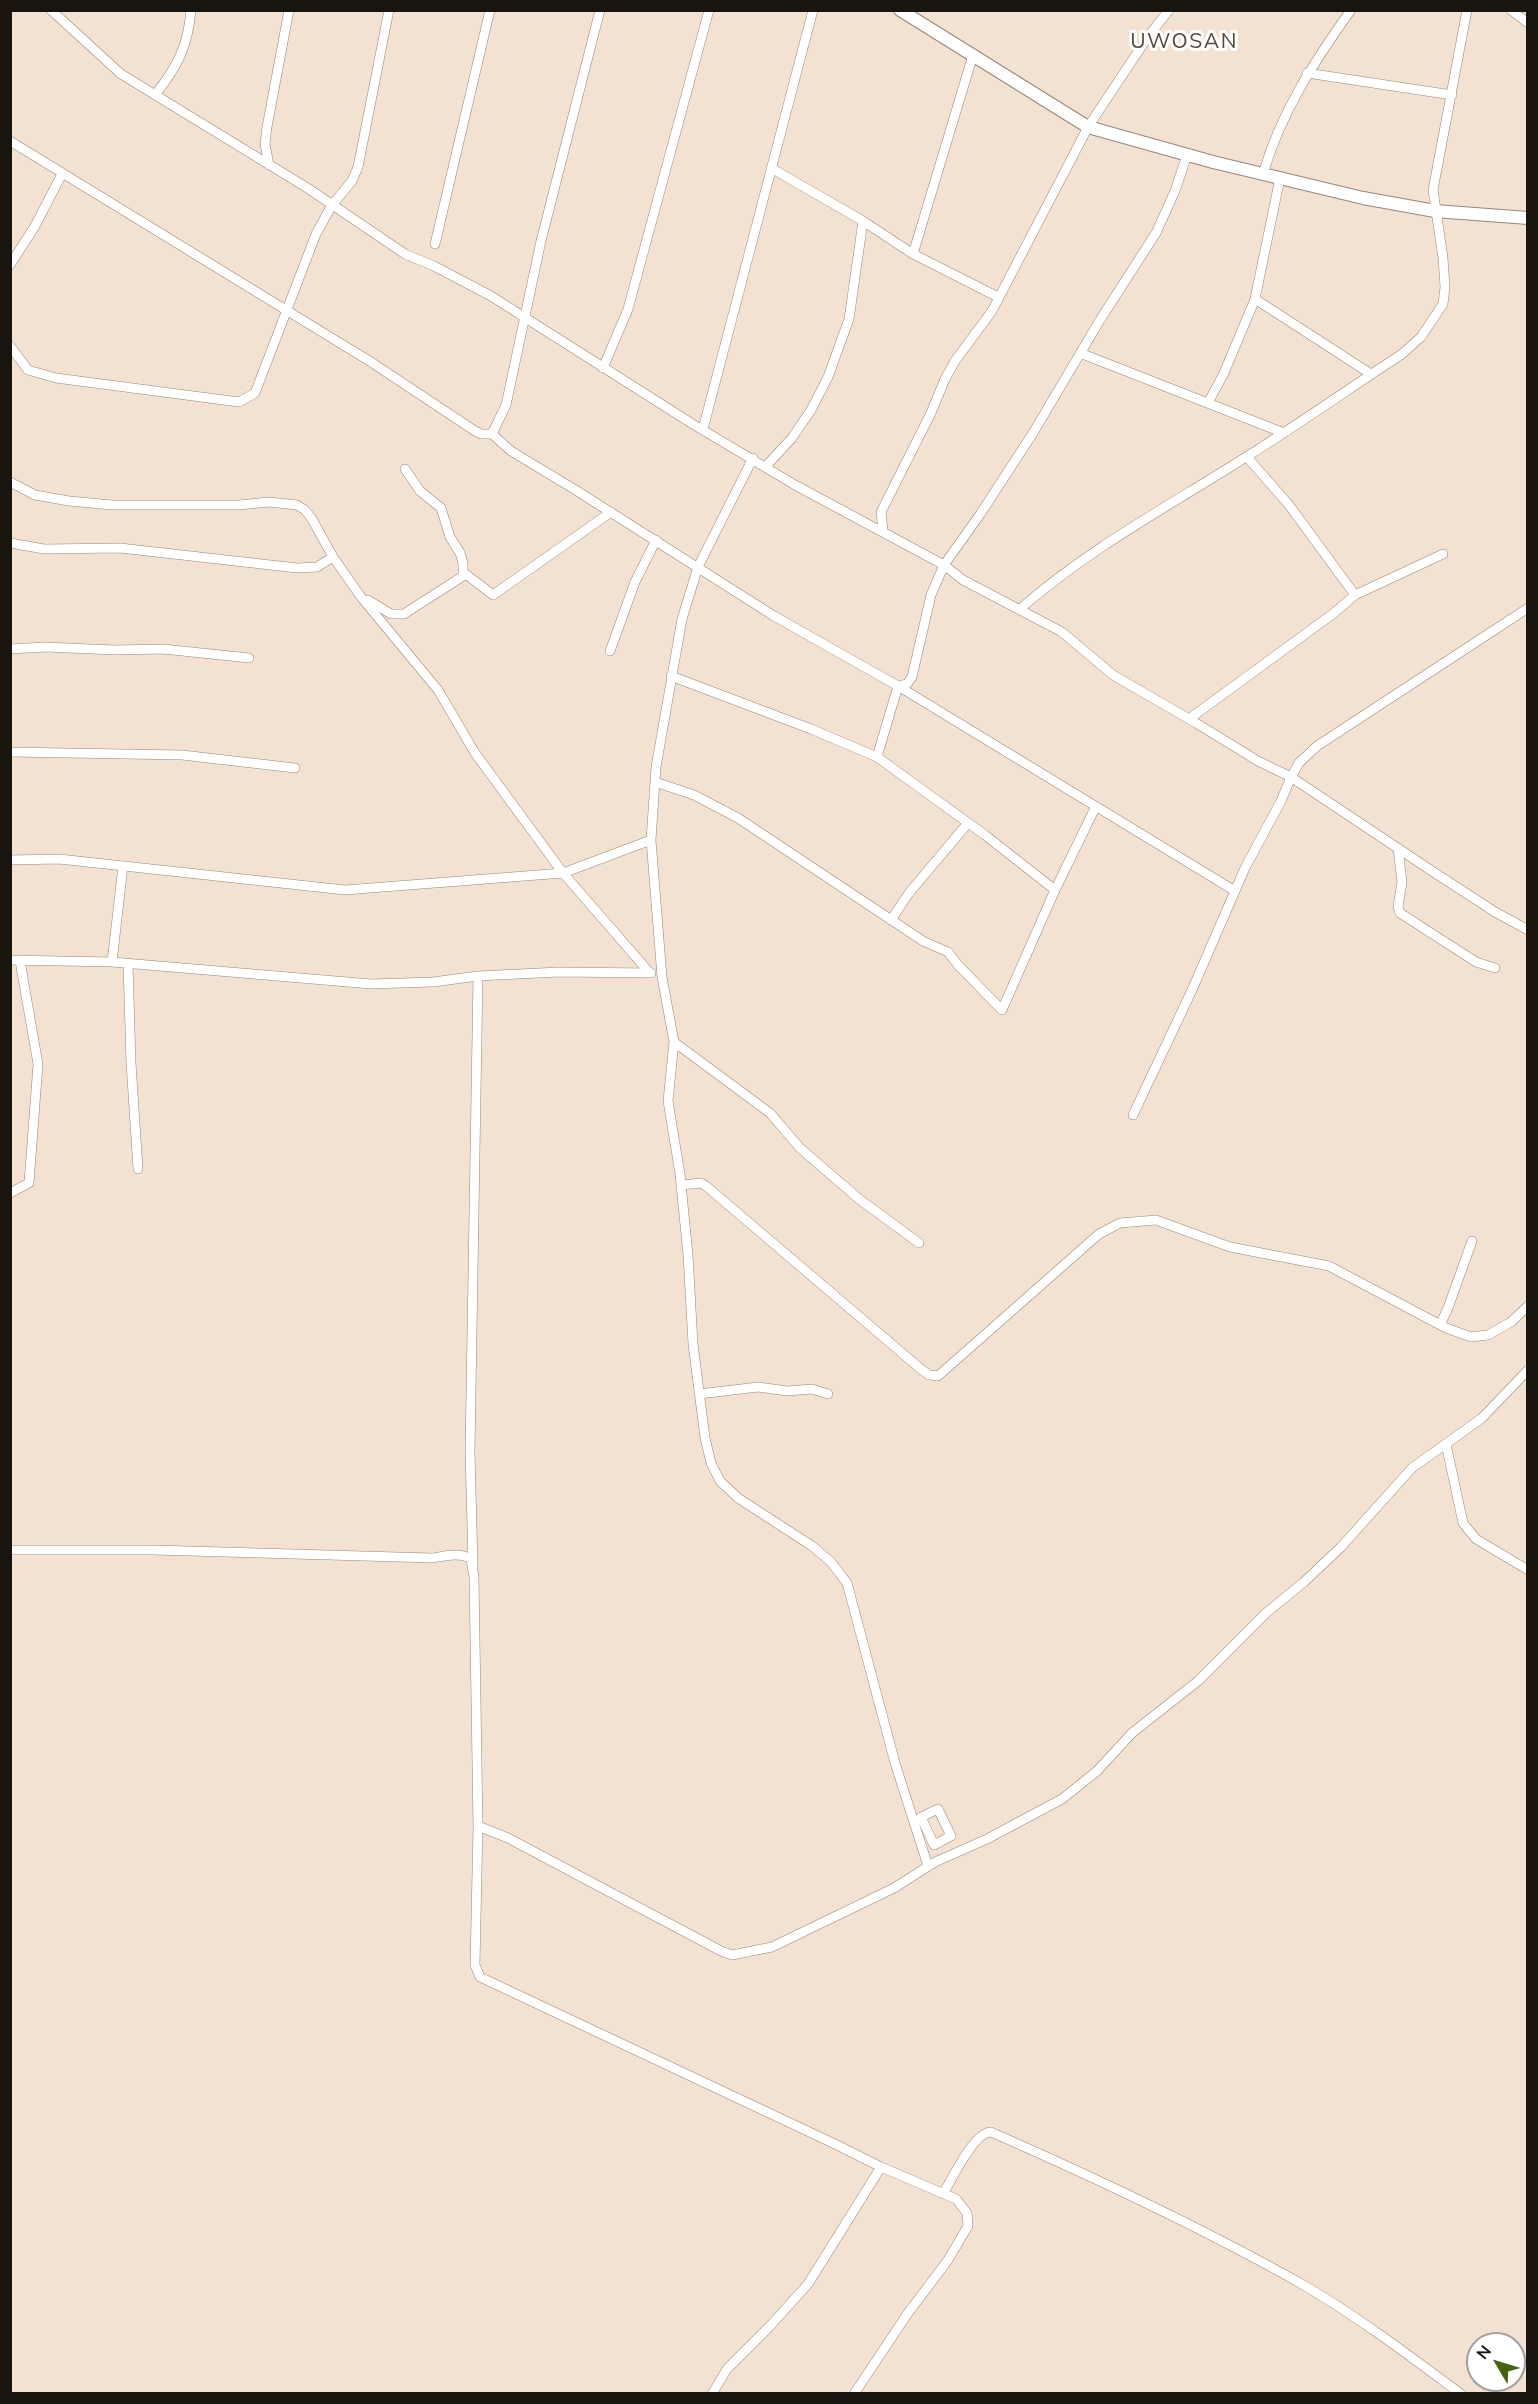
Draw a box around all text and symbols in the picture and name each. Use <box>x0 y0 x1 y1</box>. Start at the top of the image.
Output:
district label: UWOSAN <box>1130 29 1238 55</box>
north arrow <box>1466 2332 1526 2392</box>
text: N <box>1472 2341 1495 2363</box>

